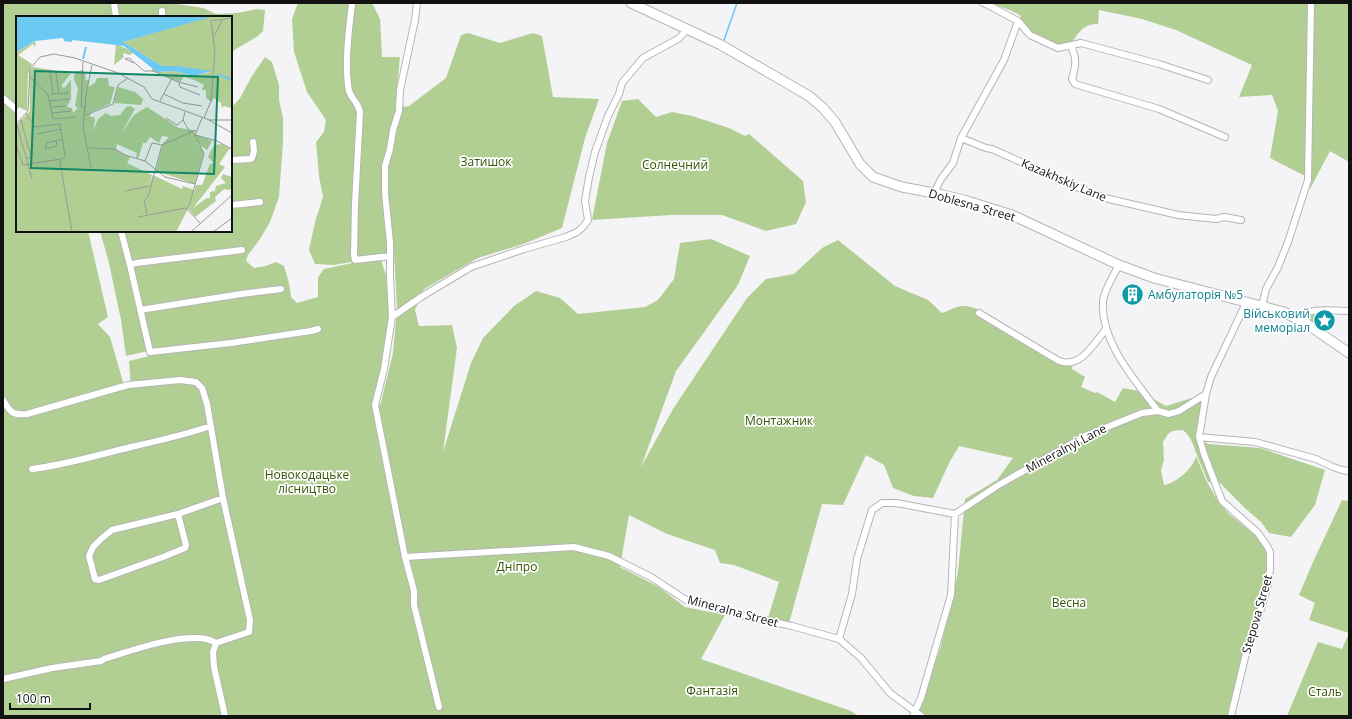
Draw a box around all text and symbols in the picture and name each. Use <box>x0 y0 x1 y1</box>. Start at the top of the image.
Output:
inset map <box>16 16 232 232</box>
park label: Затишок <box>460 153 512 170</box>
street label: Kazakhskiy Lane <box>1019 154 1110 206</box>
park label: Солнечний <box>642 156 708 173</box>
street label: Doblesna Street <box>927 185 1017 225</box>
building icon: Амбулаторія №5 <box>1119 281 1145 307</box>
place label: Амбулаторія №5 <box>1148 286 1243 303</box>
place label: Військовий меморіал <box>1243 305 1310 336</box>
place icon: Військовий меморіал <box>1312 307 1338 333</box>
park label: Монтажник <box>745 412 814 429</box>
street label: Mineralnyi Lane <box>1023 419 1110 476</box>
park label: Новокодацьке лісництво <box>265 466 350 497</box>
park label: Дніпро <box>497 558 537 575</box>
street label: Stepova Street <box>1238 573 1276 655</box>
street label: Mineralna Street <box>686 591 780 631</box>
park label: Весна <box>1052 594 1086 611</box>
park label: Фантазія <box>686 682 738 699</box>
park label: Сталь <box>1308 683 1342 700</box>
scale bar <box>10 685 90 711</box>
text: 100 m <box>16 690 51 707</box>

